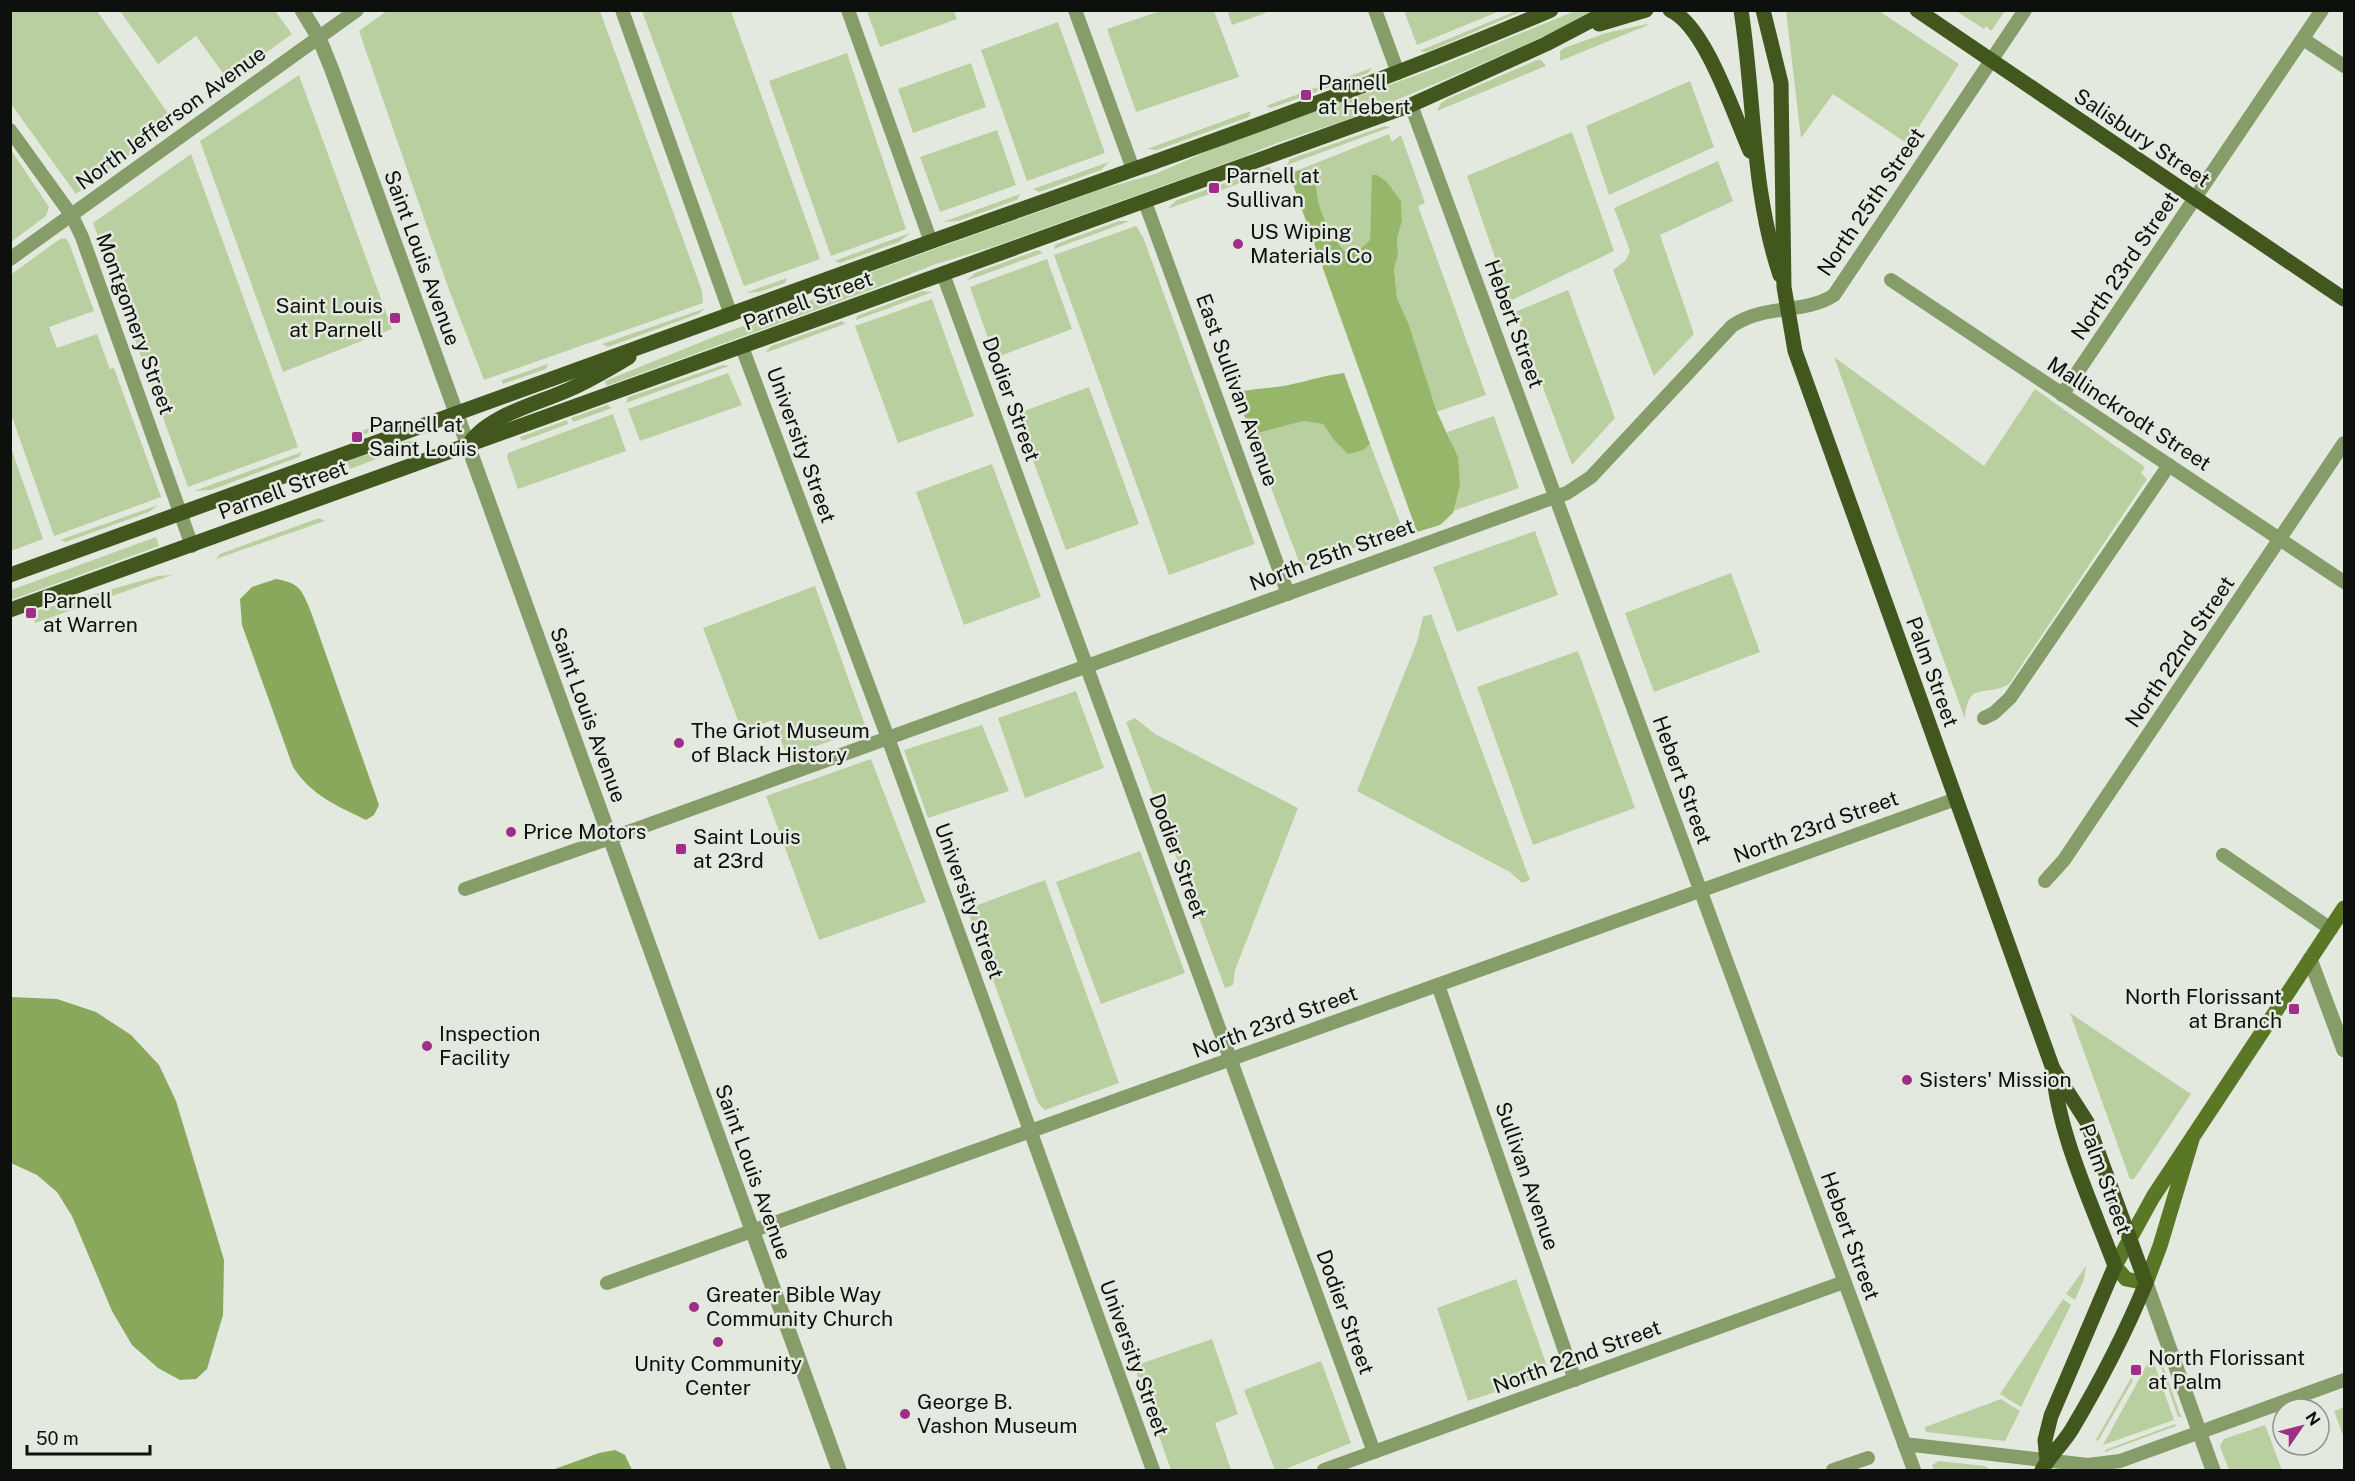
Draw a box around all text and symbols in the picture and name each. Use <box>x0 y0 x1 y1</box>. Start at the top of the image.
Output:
street label: North Jefferson Avenue <box>71 40 270 195</box>
place label: Parnell at Hebert <box>1318 70 1411 119</box>
street label: Salisbury Street <box>2070 83 2215 192</box>
marker: Parnell at Hebert <box>1299 88 1313 102</box>
street label: North 25th Street <box>1812 123 1929 281</box>
place label: Parnell at Sullivan <box>1226 163 1320 212</box>
street label: Saint Louis Avenue <box>379 167 466 349</box>
marker: Parnell at Sullivan <box>1207 181 1221 195</box>
street label: North 23rd Street <box>2066 187 2183 345</box>
place label: US Wiping Materials Co <box>1250 219 1373 268</box>
street label: Montgomery Street <box>91 230 180 418</box>
marker: US Wiping Materials Co <box>1231 237 1245 251</box>
street label: Hebert Street <box>1480 256 1549 391</box>
street label: Parnell Street <box>740 266 876 336</box>
street label: East Sullivan Avenue <box>1191 290 1284 490</box>
place label: Saint Louis at Parnell <box>275 293 383 342</box>
marker: Saint Louis at Parnell <box>388 311 402 325</box>
street label: Dodier Street <box>977 333 1046 465</box>
street label: Mallinckrodt Street <box>2043 351 2216 476</box>
street label: University Street <box>762 363 841 526</box>
place label: Parnell at Saint Louis <box>369 412 477 461</box>
marker: Parnell at Saint Louis <box>350 430 364 444</box>
street label: Parnell Street <box>215 455 351 525</box>
street label: North 25th Street <box>1246 513 1418 596</box>
street label: North 22nd Street <box>2120 571 2239 732</box>
place label: Parnell at Warren <box>43 588 138 637</box>
marker: Parnell at Warren <box>24 606 38 620</box>
street label: Palm Street <box>1901 613 1964 730</box>
street label: Saint Louis Avenue <box>545 624 632 806</box>
street label: Hebert Street <box>1648 712 1717 847</box>
place label: The Griot Museum of Black History <box>691 718 870 767</box>
marker: The Griot Museum of Black History <box>672 736 686 750</box>
street label: North 23rd Street <box>1730 785 1902 868</box>
street label: Dodier Street <box>1144 790 1213 922</box>
place label: Price Motors <box>523 819 646 844</box>
street label: University Street <box>930 819 1009 982</box>
place label: Saint Louis at 23rd <box>693 824 801 873</box>
marker: Price Motors <box>504 825 518 839</box>
marker: Saint Louis at 23rd <box>674 842 688 856</box>
street label: North 23rd Street <box>1189 980 1361 1063</box>
place label: North Florissant at Branch <box>2125 984 2282 1033</box>
marker: North Florissant at Branch <box>2287 1002 2301 1016</box>
place label: Inspection Facility <box>439 1021 540 1070</box>
marker: Inspection Facility <box>420 1039 434 1053</box>
place label: Sisters' Mission <box>1919 1067 2072 1092</box>
marker: Sisters' Mission <box>1900 1073 1914 1087</box>
street label: Saint Louis Avenue <box>710 1081 797 1263</box>
street label: Sullivan Avenue <box>1490 1098 1565 1253</box>
street label: Palm Street <box>2074 1120 2137 1237</box>
street label: Hebert Street <box>1816 1168 1885 1303</box>
street label: Dodier Street <box>1311 1246 1380 1378</box>
street label: University Street <box>1095 1276 1174 1439</box>
place label: Greater Bible Way Community Church <box>706 1282 893 1331</box>
marker: Greater Bible Way Community Church <box>687 1300 701 1314</box>
street label: North 22nd Street <box>1489 1315 1664 1399</box>
marker: Unity Community Center <box>711 1335 725 1349</box>
place label: North Florissant at Palm <box>2148 1345 2305 1394</box>
place label: Unity Community Center <box>634 1351 802 1400</box>
marker: North Florissant at Palm <box>2129 1363 2143 1377</box>
place label: George B. Vashon Museum <box>917 1389 1077 1438</box>
north arrow <box>2271 1397 2331 1457</box>
marker: George B. Vashon Museum <box>898 1407 912 1421</box>
text: N <box>2302 1408 2324 1429</box>
scale bar <box>27 1418 150 1456</box>
text: 50 m <box>36 1428 79 1449</box>

